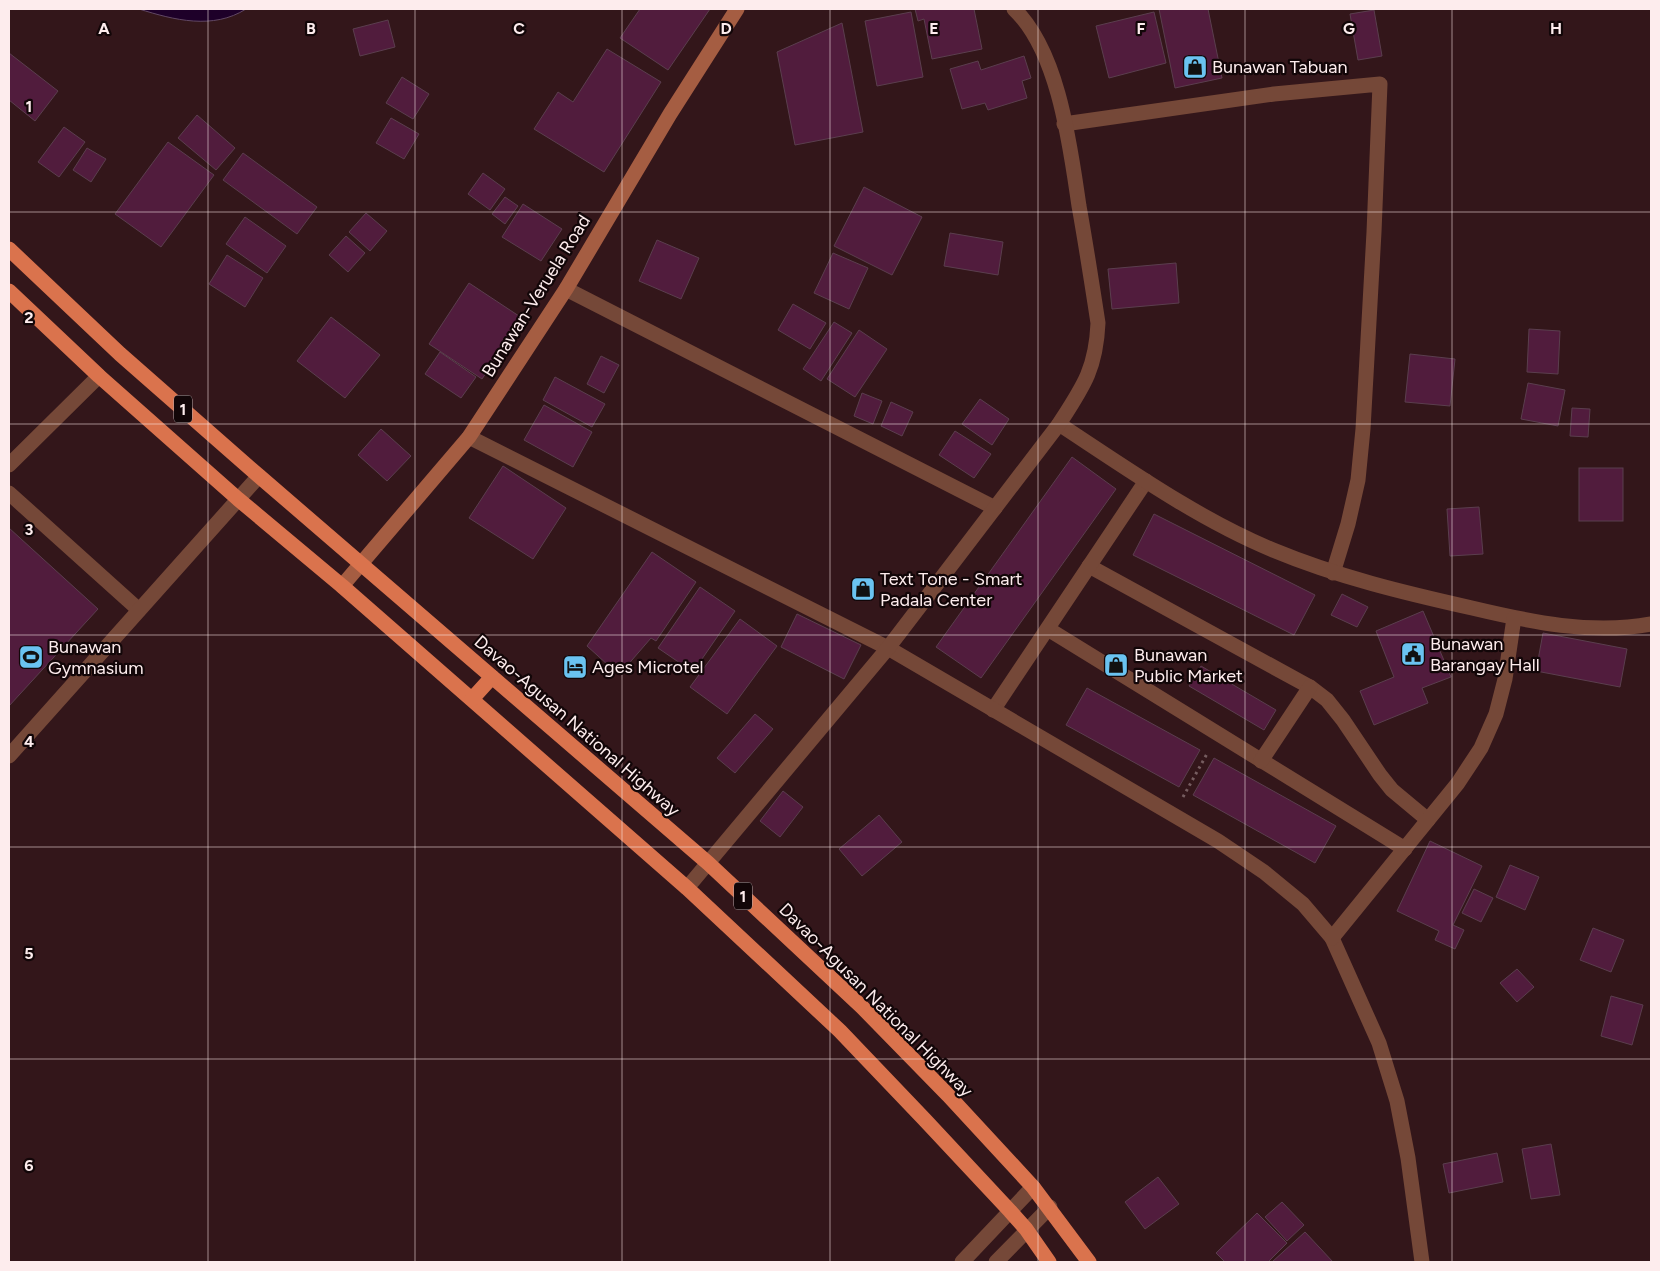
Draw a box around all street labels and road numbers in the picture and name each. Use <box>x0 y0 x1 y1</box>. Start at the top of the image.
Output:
street label: Bunawan-Veruela Road <box>477 211 595 381</box>
road number: 1 <box>174 396 192 422</box>
street label: Davao-Agusan National Highway <box>470 631 685 822</box>
road number: 1 <box>734 882 752 909</box>
street label: Davao-Agusan National Highway <box>774 898 978 1102</box>

